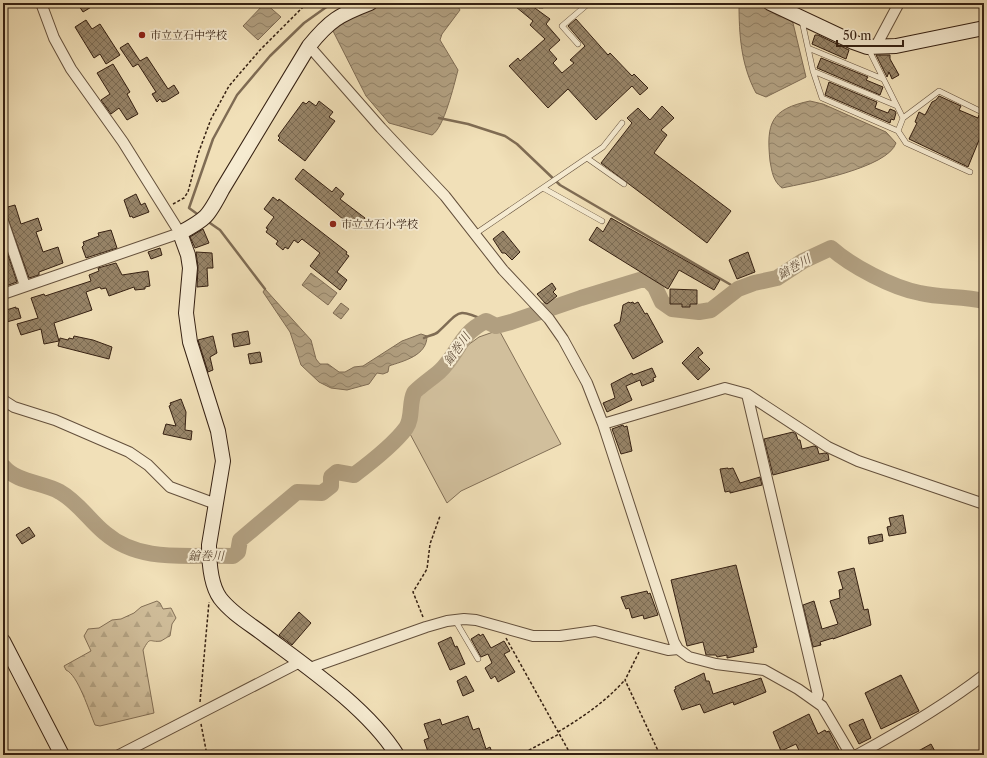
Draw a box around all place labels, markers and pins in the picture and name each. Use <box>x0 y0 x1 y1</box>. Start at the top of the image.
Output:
place label: 市立立石中学校 <box>150 28 227 42</box>
marker: 市立立石中学校 <box>137 30 147 40</box>
place label: 市立立石小学校 <box>341 217 418 231</box>
marker: 市立立石小学校 <box>328 219 338 229</box>

